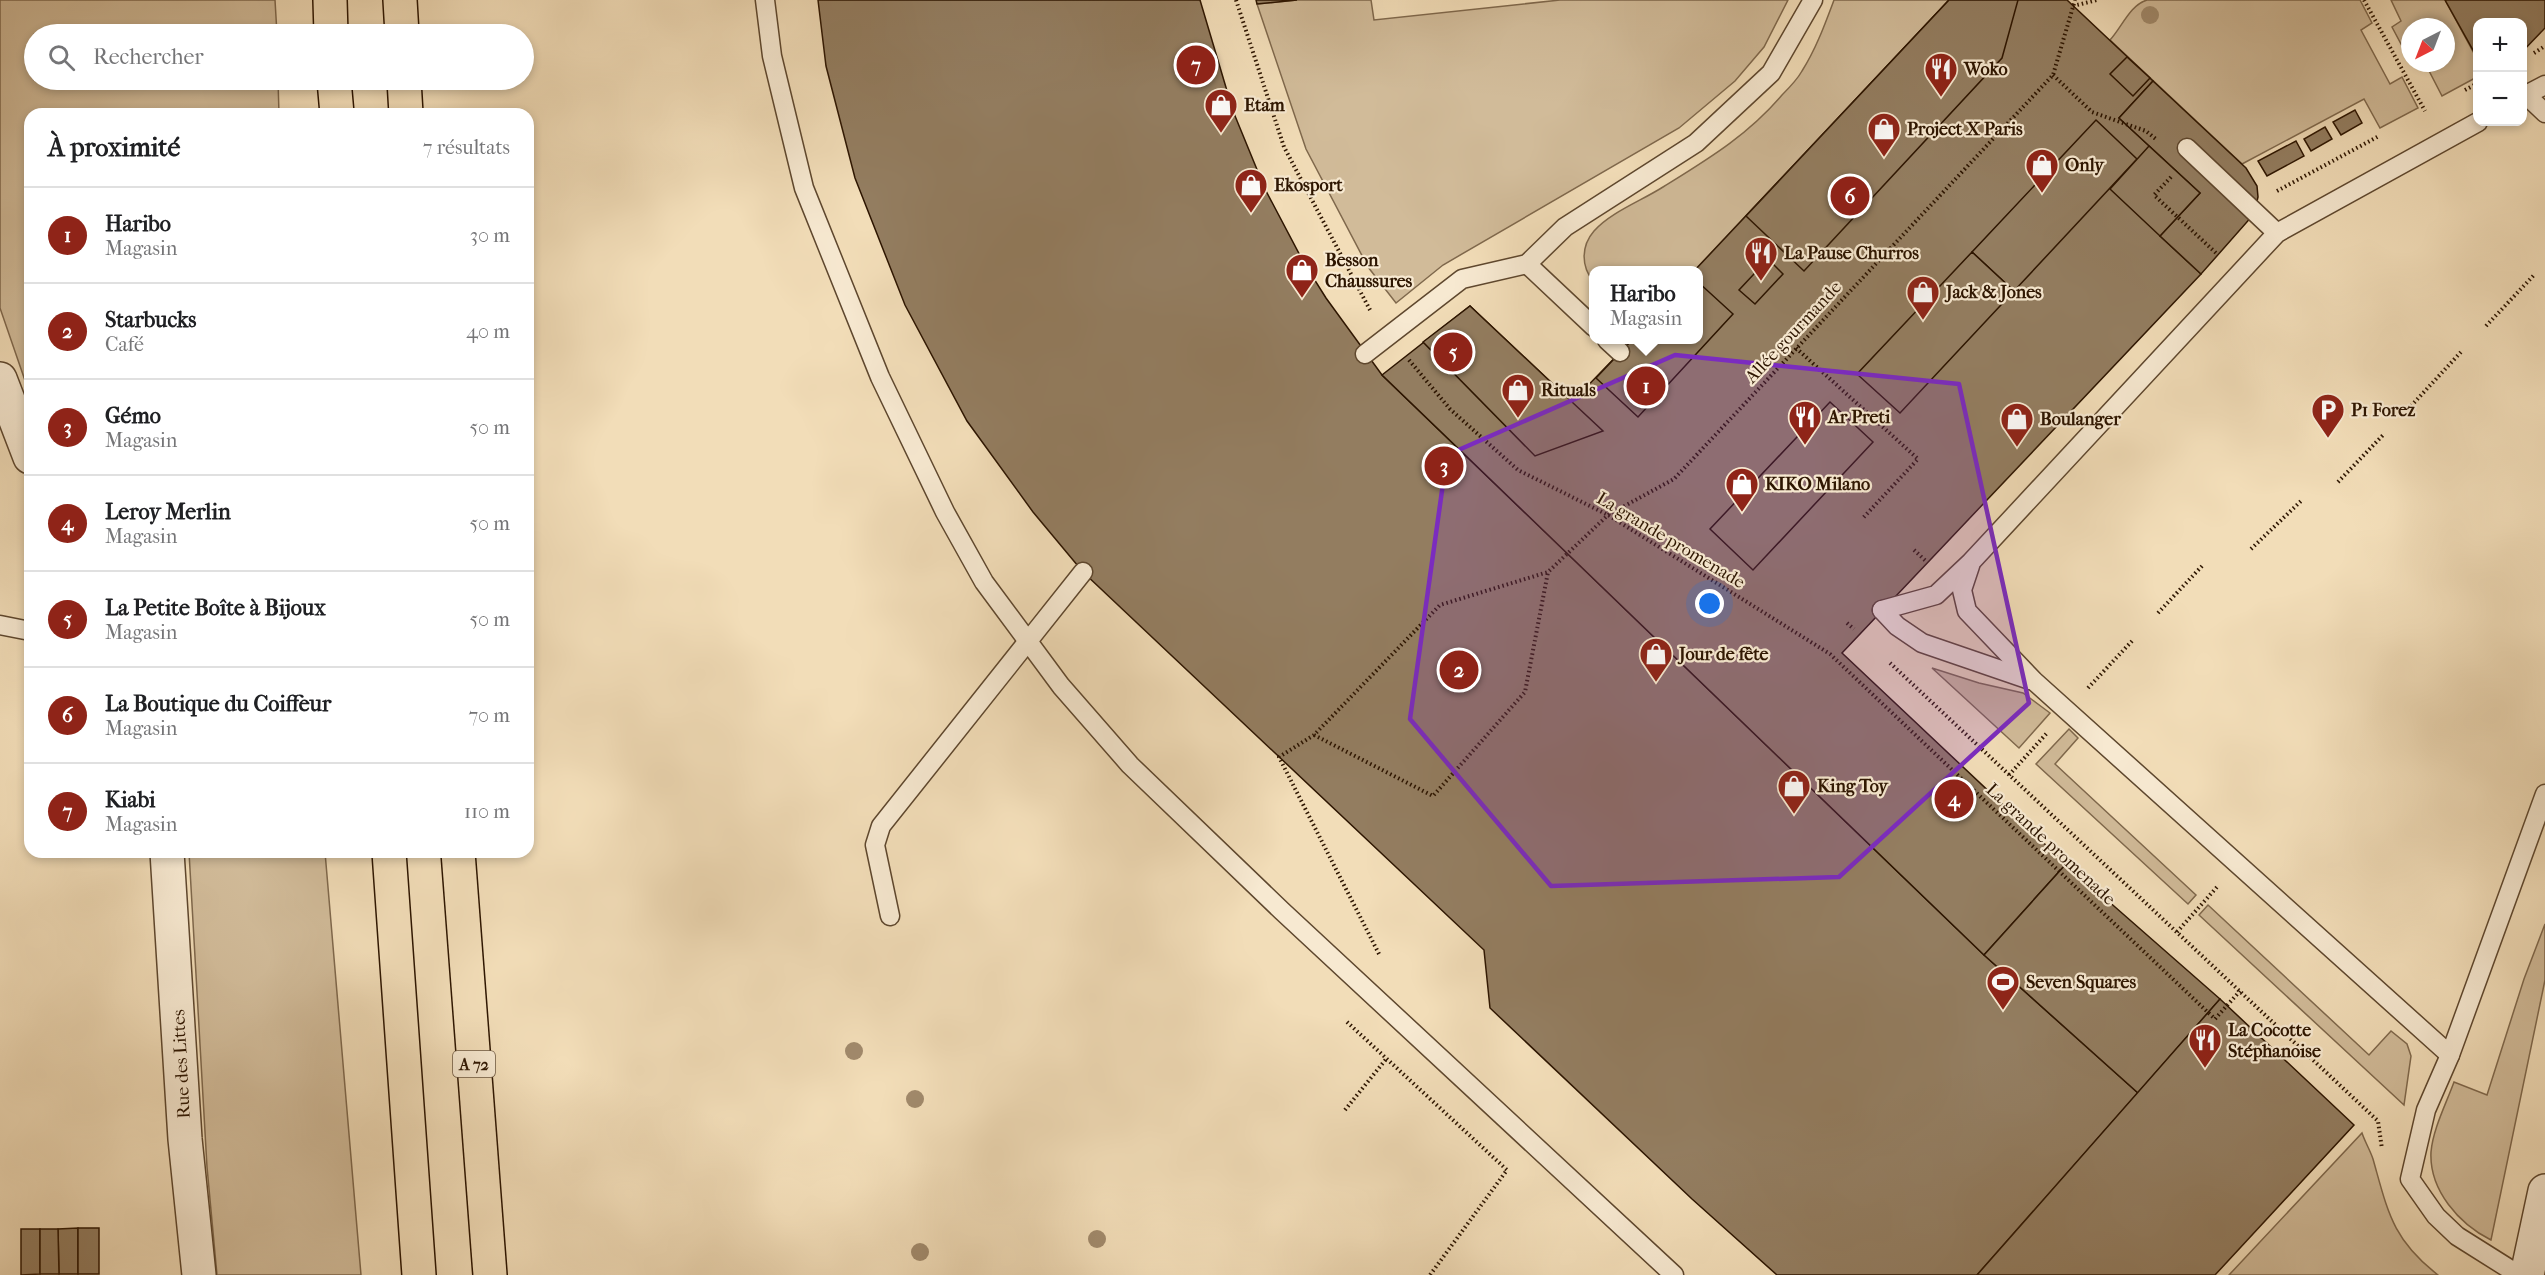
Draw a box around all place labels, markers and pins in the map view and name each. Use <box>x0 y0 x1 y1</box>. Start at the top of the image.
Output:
pin: 7 <box>1176 42 1216 88</box>
restaurant icon: Woko <box>1923 51 1959 98</box>
place label: Woko <box>1963 59 2008 80</box>
shop icon: Etam <box>1203 87 1239 134</box>
place label: Etam <box>1244 95 1286 116</box>
shop icon: Project X Paris <box>1866 111 1902 158</box>
place label: Project X Paris <box>1907 119 2023 140</box>
shop icon: Only <box>2024 147 2060 194</box>
place label: Only <box>2065 155 2105 176</box>
shop icon: Ekosport <box>1233 167 1269 214</box>
pin: 6 <box>1830 174 1870 218</box>
place label: Ekosport <box>1274 175 1343 196</box>
restaurant icon: La Pause Churros <box>1743 235 1779 282</box>
place label: La Pause Churros <box>1784 243 1919 264</box>
place label: Besson Chaussures <box>1325 250 1413 292</box>
shop icon: Besson Chaussures <box>1284 252 1320 299</box>
shop icon: Jack & Jones <box>1905 274 1941 321</box>
place label: Jack & Jones <box>1944 282 2042 303</box>
pin: 5 <box>1434 330 1472 374</box>
pin: 1 <box>1626 364 1666 408</box>
shop icon: Rituals <box>1500 372 1536 419</box>
place label: Rituals <box>1541 380 1596 401</box>
parking icon: P1 Forez <box>2310 392 2346 439</box>
restaurant icon: Ar Preti <box>1787 399 1823 446</box>
place label: P1 Forez <box>2351 400 2415 421</box>
shop icon: Boulanger <box>1999 401 2035 448</box>
place label: Ar Preti <box>1827 407 1891 428</box>
place label: Boulanger <box>2040 409 2121 430</box>
pin: 3 <box>1424 444 1464 488</box>
shop icon: KIKO Milano <box>1724 466 1760 513</box>
place label: KIKO Milano <box>1765 474 1870 495</box>
shop icon: Jour de fête <box>1638 636 1674 683</box>
place label: Jour de fête <box>1677 644 1769 665</box>
pin: 2 <box>1440 648 1478 692</box>
shop icon: King Toy <box>1776 768 1812 815</box>
place label: King Toy <box>1817 776 1889 797</box>
pin: 4 <box>1934 776 1974 822</box>
sports icon: Seven Squares <box>1985 964 2021 1011</box>
place label: Seven Squares <box>2026 972 2136 993</box>
place label: La Cocotte Stéphanoise <box>2228 1020 2321 1062</box>
restaurant icon: La Cocotte Stéphanoise <box>2187 1022 2223 1069</box>

